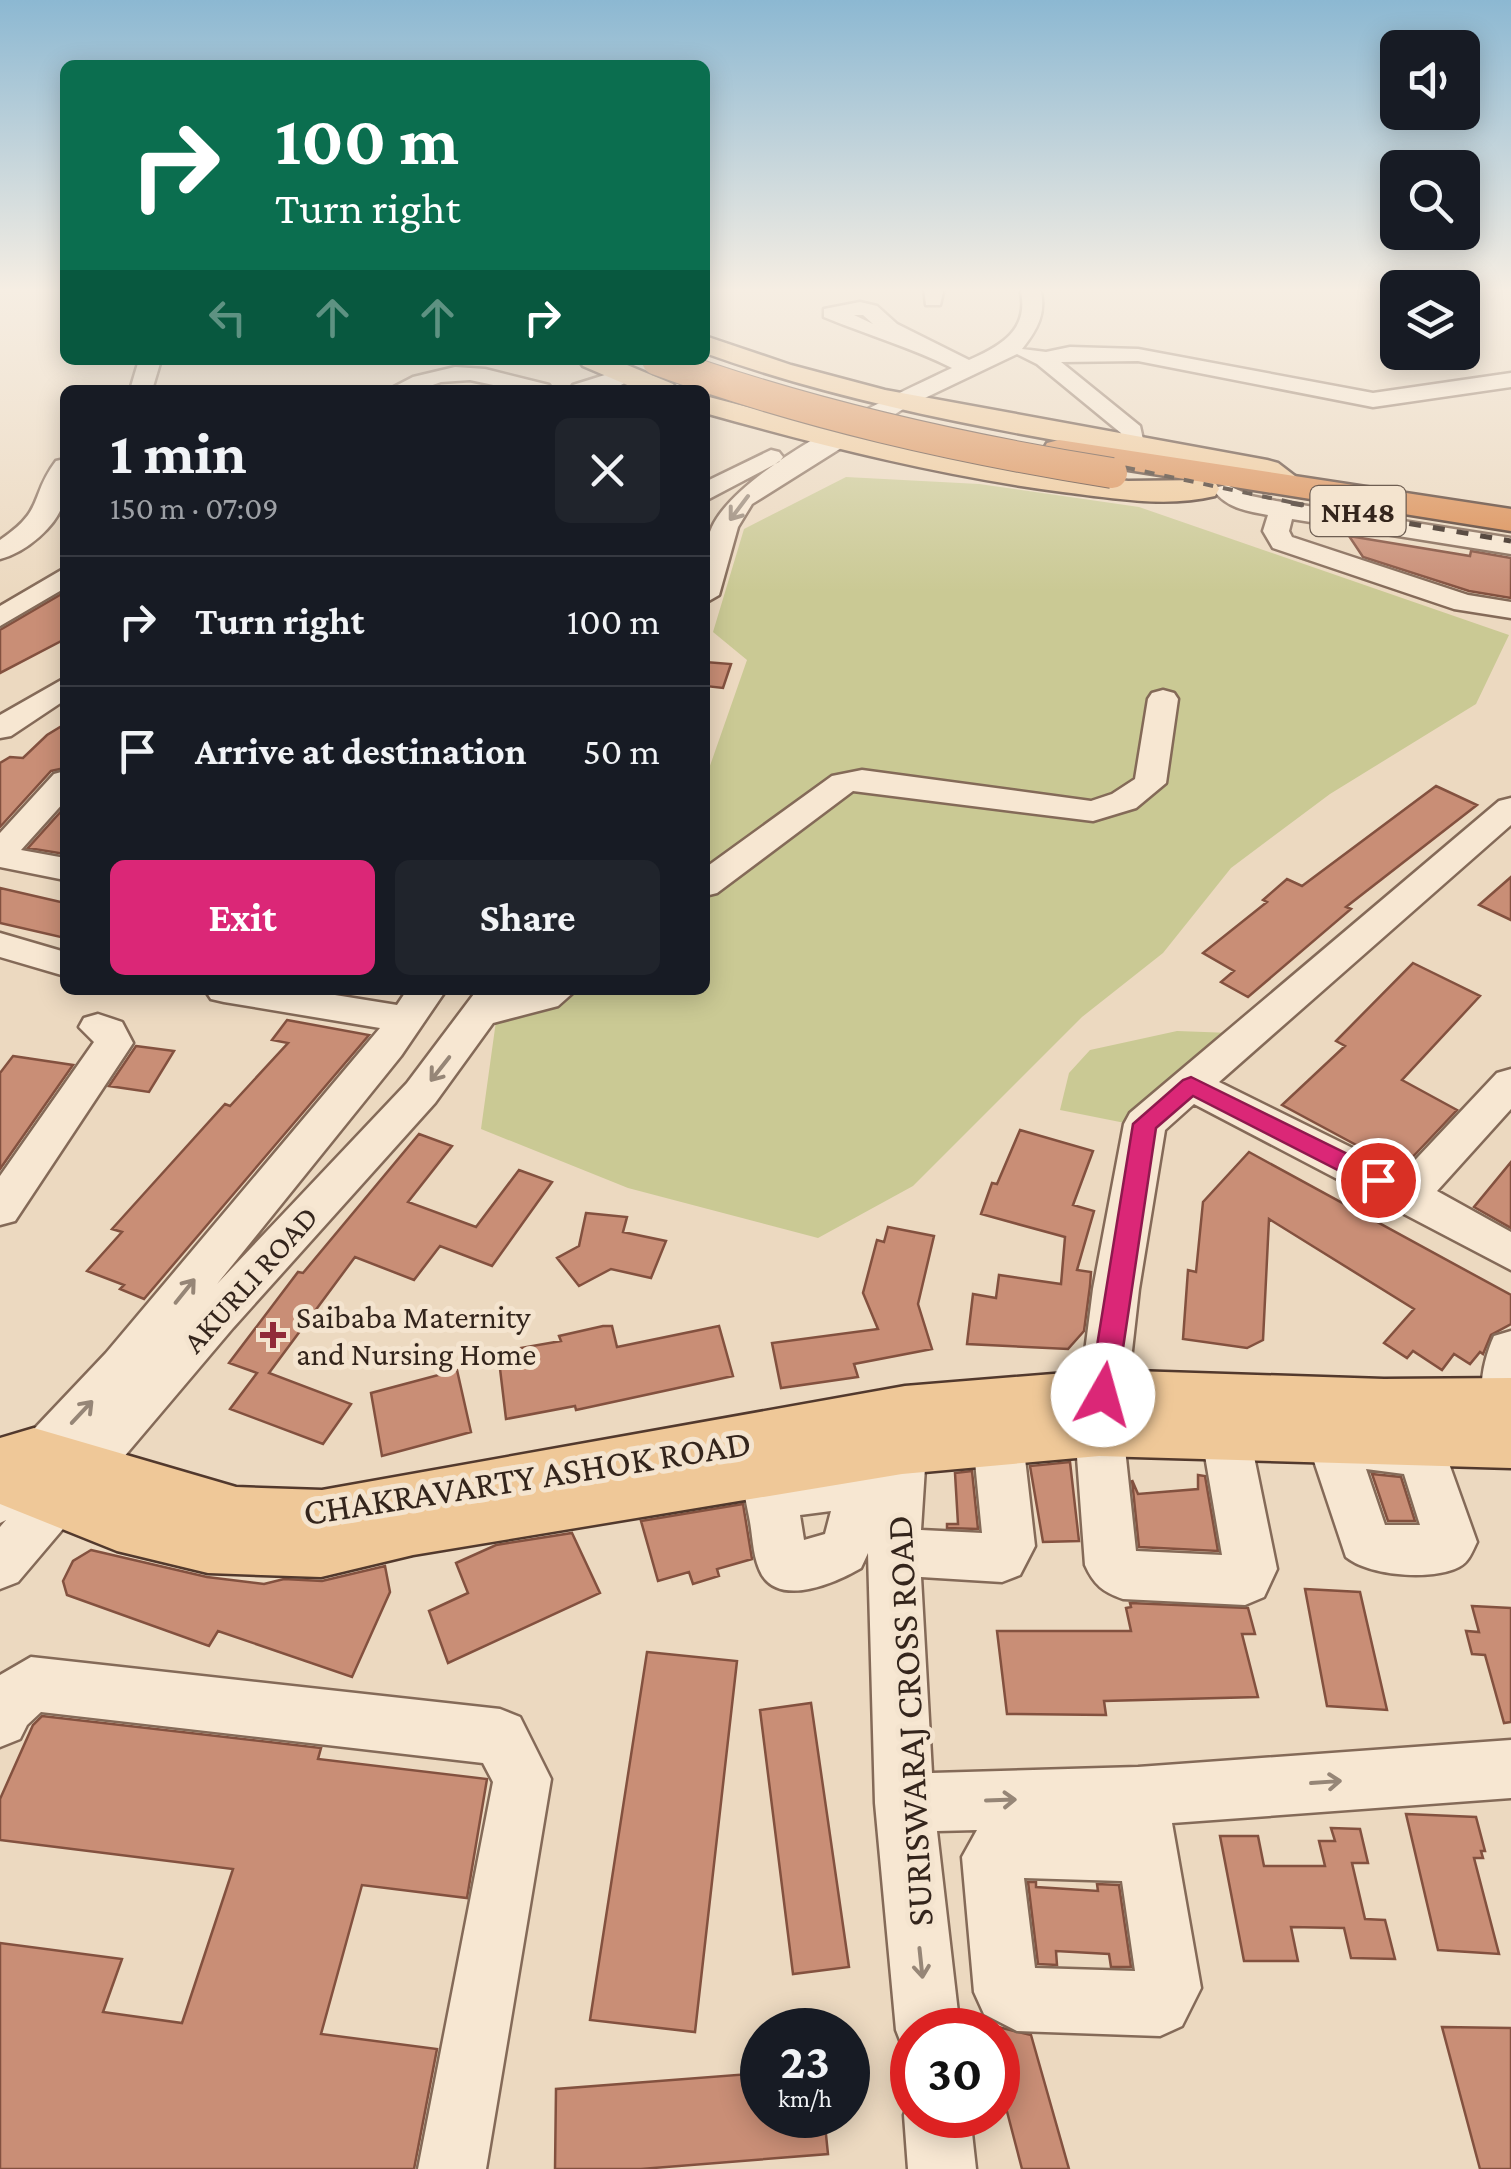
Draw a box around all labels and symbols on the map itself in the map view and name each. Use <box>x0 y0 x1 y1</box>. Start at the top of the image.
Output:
road number: NH48 <box>1310 486 1406 536</box>
one-way arrow <box>729 494 750 521</box>
one-way arrow <box>429 1055 450 1082</box>
pin <box>1336 1138 1421 1223</box>
street label: AKURLI ROAD <box>175 1198 325 1360</box>
one-way arrow <box>174 1279 196 1305</box>
place label: Saibaba Maternity and Nursing Home <box>296 1299 536 1372</box>
marker: Saibaba Maternity and Nursing Home <box>260 1322 286 1348</box>
position arrow <box>1051 1343 1155 1447</box>
one-way arrow <box>70 1400 94 1424</box>
street label: CHAKRAVARTY ASHOK ROAD <box>300 1421 754 1533</box>
street label: SURISWARAJ CROSS ROAD <box>877 1514 941 1928</box>
one-way arrow <box>1309 1773 1341 1792</box>
one-way arrow <box>985 1791 1017 1810</box>
one-way arrow <box>912 1947 931 1979</box>
speed limit sign: 30 <box>890 2008 1020 2138</box>

